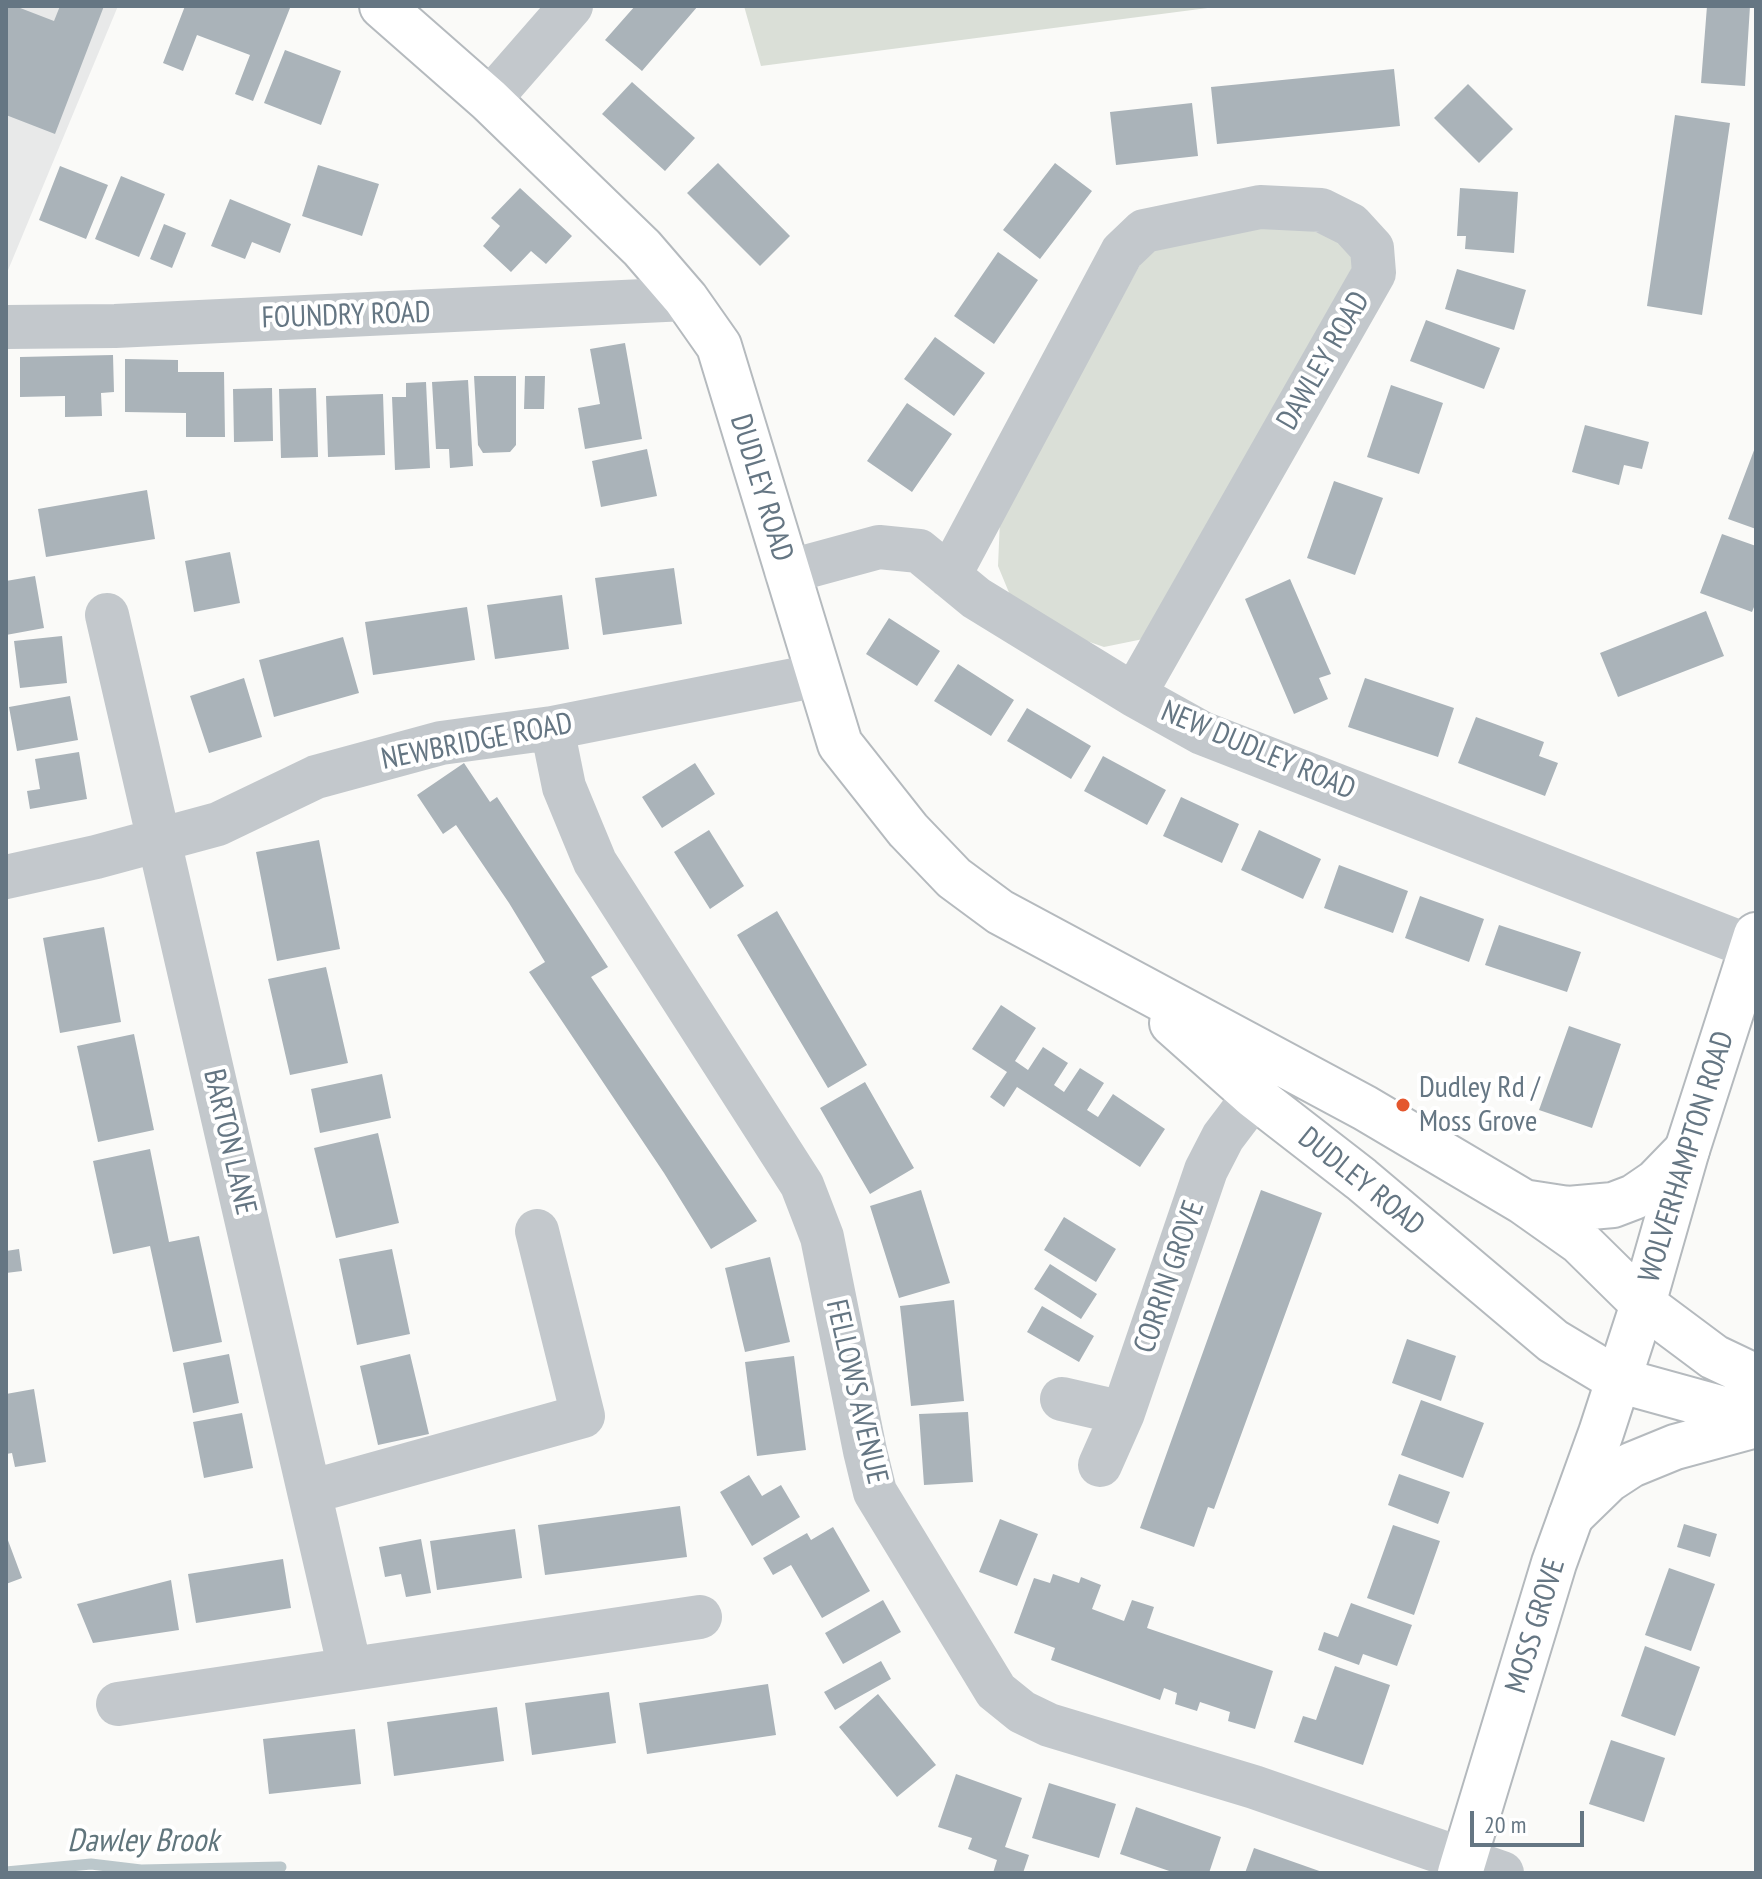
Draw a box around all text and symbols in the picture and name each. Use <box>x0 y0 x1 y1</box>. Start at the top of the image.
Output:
street label: DAWLEY ROAD <box>1270 286 1378 436</box>
street label: FOUNDRY ROAD <box>261 295 431 337</box>
street label: DUDLEY ROAD <box>722 410 800 566</box>
street label: NEW DUDLEY ROAD <box>1156 694 1360 808</box>
street label: NEWBRIDGE ROAD <box>378 706 576 778</box>
street label: WOLVERHAMPTON ROAD <box>1632 1027 1742 1287</box>
street label: BARTON LANE <box>195 1066 263 1218</box>
place label: Dudley Rd / Moss Grove <box>1419 1070 1540 1140</box>
marker: Dudley Rd / Moss Grove <box>1394 1096 1412 1114</box>
street label: DUDLEY ROAD <box>1291 1120 1431 1244</box>
street label: CORRIN GROVE <box>1127 1196 1213 1358</box>
street label: FELLOWS AVENUE <box>817 1296 895 1488</box>
street label: MOSS GROVE <box>1499 1555 1573 1697</box>
scale bar <box>1474 1795 1588 1845</box>
text: 20 m <box>1484 1809 1526 1840</box>
water label: Dawley Brook <box>67 1823 219 1861</box>

